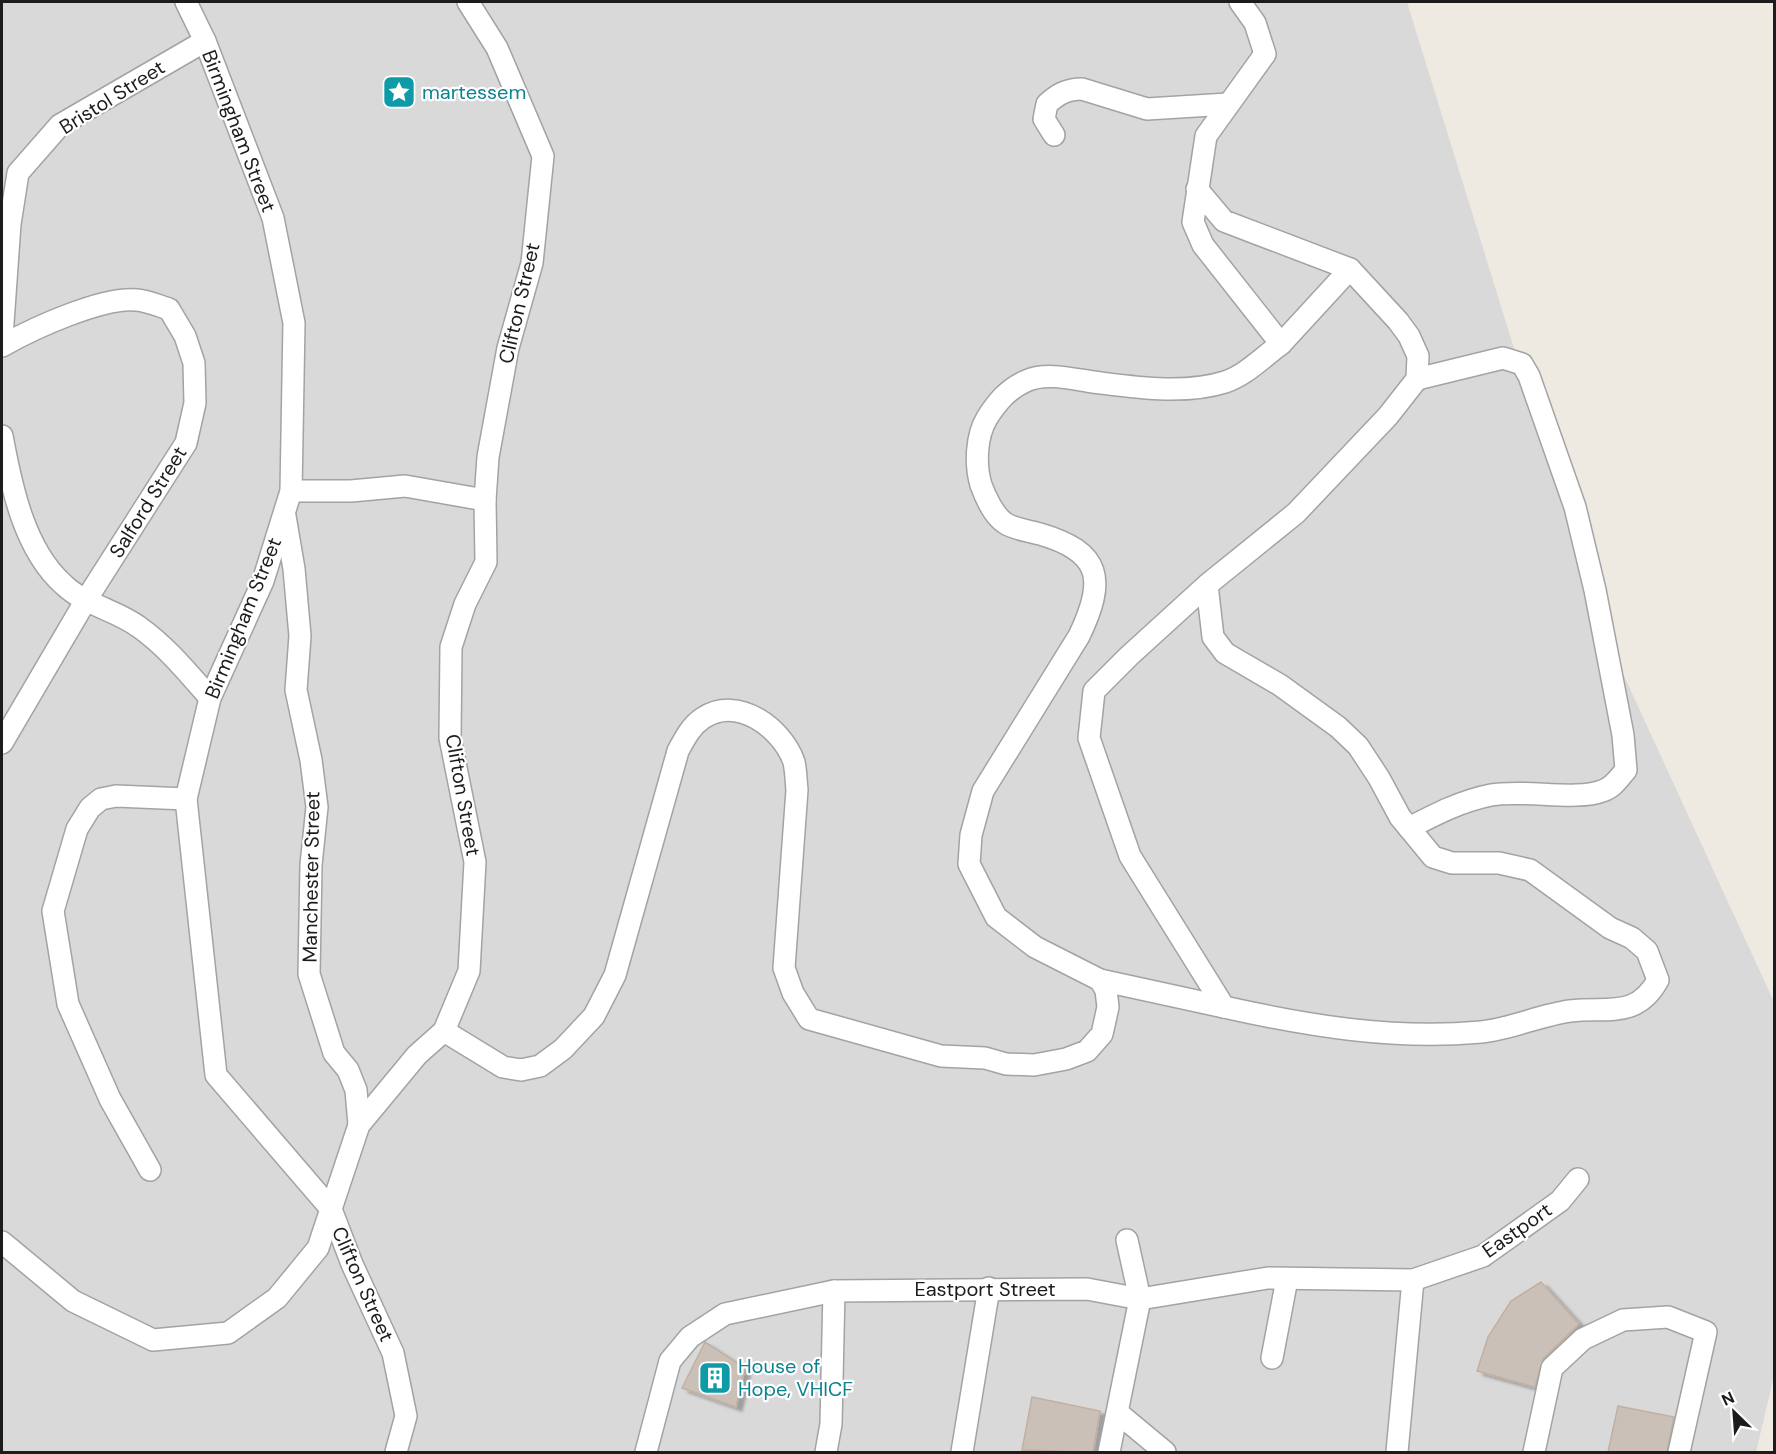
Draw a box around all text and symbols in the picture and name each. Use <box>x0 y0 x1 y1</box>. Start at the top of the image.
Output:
street label: Birmingham Street <box>196 46 282 216</box>
street label: Bristol Street <box>54 54 170 140</box>
place icon: martessem <box>381 74 417 110</box>
place label: martessem <box>422 79 526 105</box>
street label: Clifton Street <box>492 240 546 366</box>
street label: Salford Street <box>103 441 193 563</box>
street label: Birmingham Street <box>199 533 287 702</box>
street label: Clifton Street <box>439 732 487 858</box>
street label: Manchester Street <box>297 791 325 963</box>
street label: Eastport <box>1477 1197 1557 1263</box>
street label: Clifton Street <box>326 1222 400 1346</box>
street label: Eastport Street <box>914 1276 1056 1302</box>
place label: House of Hope, VHICF <box>738 1353 853 1402</box>
building icon: House of Hope, VHICF <box>697 1360 733 1396</box>
north arrow <box>1704 1382 1764 1442</box>
text: N <box>1718 1387 1738 1411</box>

